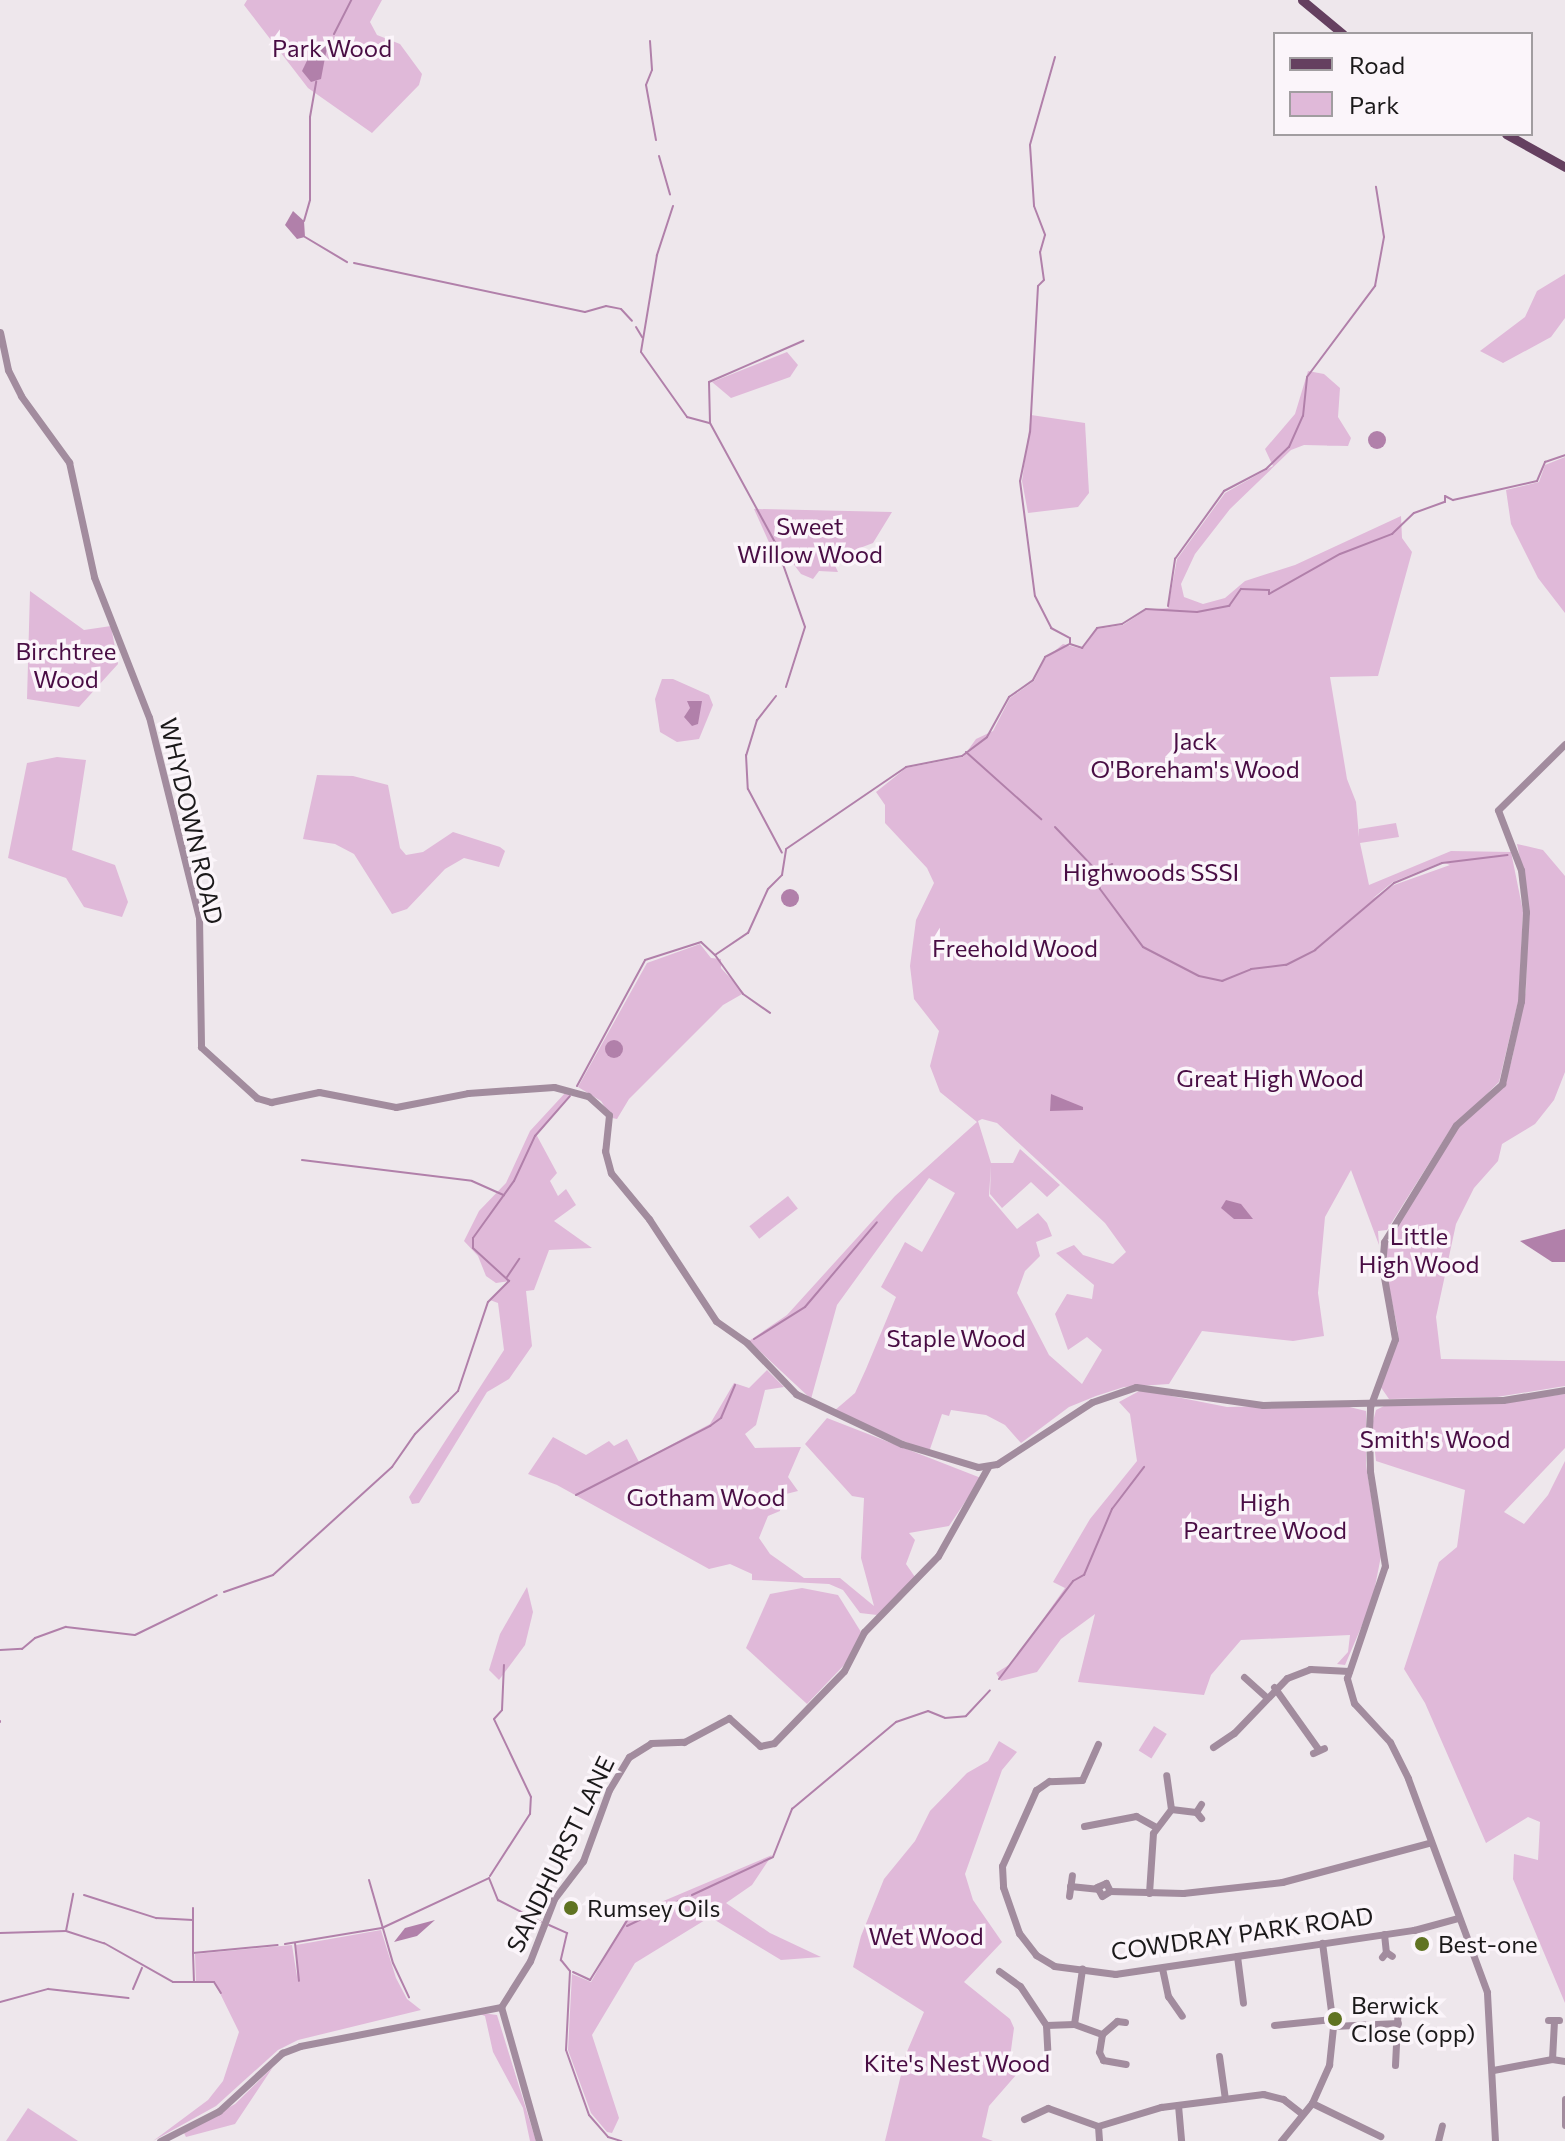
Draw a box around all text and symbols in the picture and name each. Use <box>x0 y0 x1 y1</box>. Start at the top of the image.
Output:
legend <box>1273 32 1533 136</box>
park label: Park Wood <box>272 34 392 62</box>
text: Road <box>1349 50 1405 79</box>
text: Park <box>1349 90 1399 119</box>
park label: Sweet Willow Wood <box>737 512 883 568</box>
park label: Birchtree Wood <box>16 637 116 693</box>
street label: WHYDOWN ROAD <box>154 715 230 927</box>
park label: Jack O'Boreham's Wood <box>1090 727 1300 783</box>
park label: Highwoods SSSI <box>1063 858 1239 886</box>
park label: Freehold Wood <box>932 934 1098 962</box>
park label: Great High Wood <box>1176 1064 1364 1092</box>
park label: Little High Wood <box>1359 1222 1479 1278</box>
park label: Staple Wood <box>886 1324 1026 1352</box>
park label: Smith's Wood <box>1360 1425 1510 1453</box>
park label: Gotham Wood <box>627 1483 785 1511</box>
park label: High Peartree Wood <box>1183 1488 1347 1544</box>
street label: SANDHURST LANE <box>500 1751 620 1957</box>
place label: Rumsey Oils <box>587 1894 720 1922</box>
marker: Rumsey Oils <box>562 1899 580 1917</box>
street label: COWDRAY PARK ROAD <box>1109 1900 1375 1966</box>
park label: Wet Wood <box>868 1922 984 1950</box>
place label: Best-one <box>1438 1930 1538 1958</box>
marker: Best-one <box>1413 1935 1431 1953</box>
place label: Berwick Close (opp) <box>1351 1991 1475 2047</box>
marker: Berwick Close (opp) <box>1326 2010 1344 2028</box>
park label: Kite's Nest Wood <box>864 2049 1050 2077</box>

